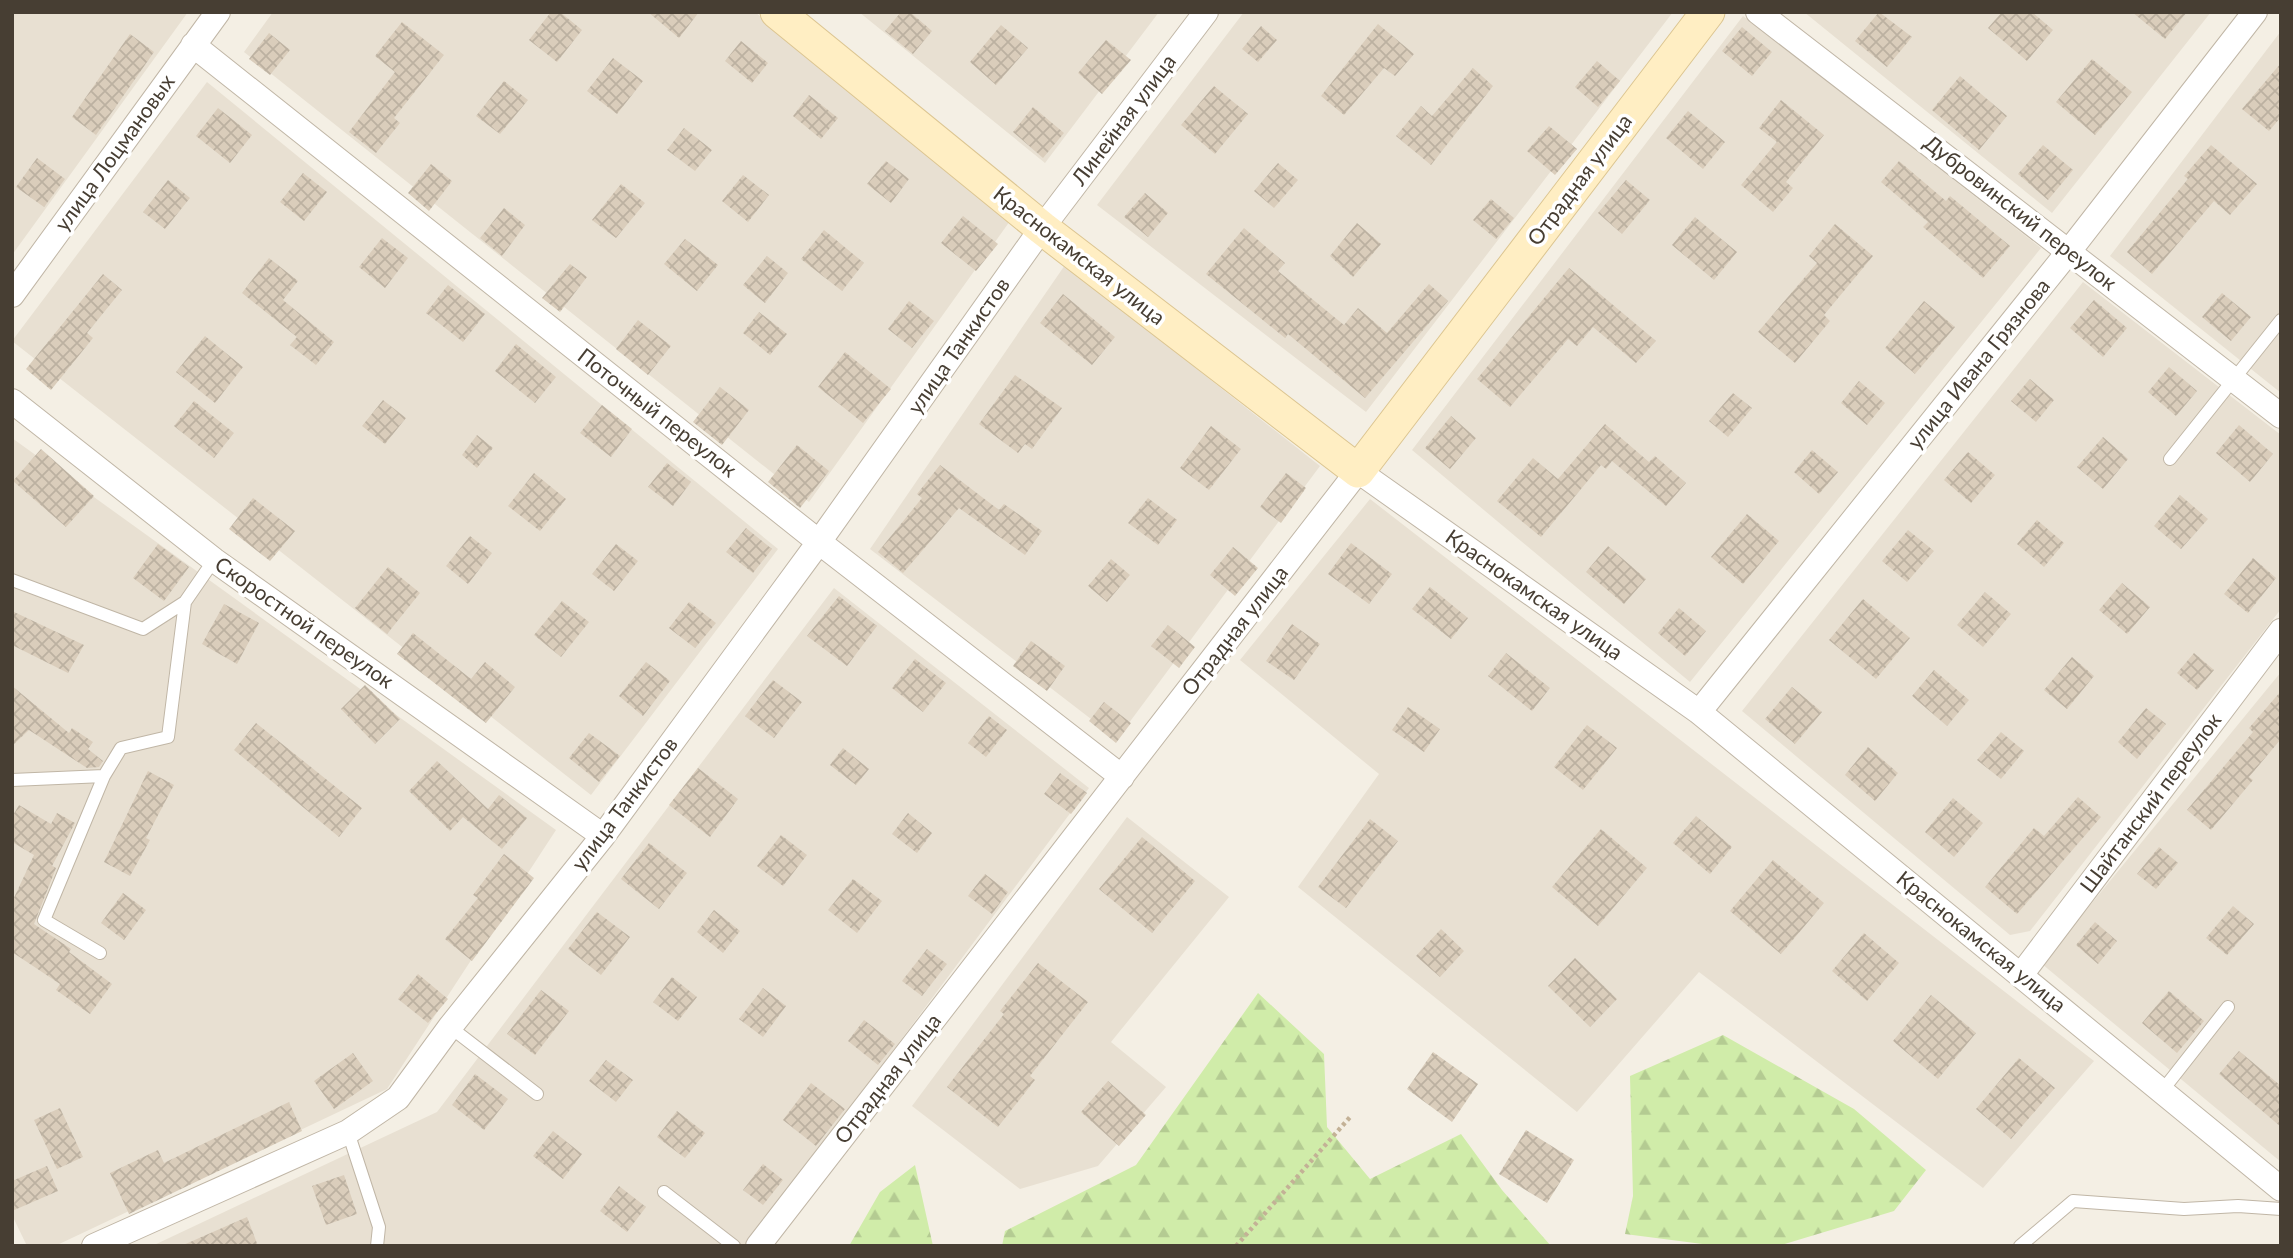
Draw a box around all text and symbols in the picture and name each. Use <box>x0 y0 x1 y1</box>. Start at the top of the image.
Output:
street label: Линейная улица <box>1065 49 1180 190</box>
street label: улица Лоцмановых <box>49 69 179 235</box>
street label: Отрадная улица <box>1521 109 1636 250</box>
street label: Дубровинский переулок <box>1920 129 2122 295</box>
street label: Краснокамская улица <box>989 180 1171 329</box>
street label: улица Танкистов <box>901 272 1014 418</box>
street label: улица Ивана Грязнова <box>1901 273 2054 453</box>
street label: Поточный переулок <box>574 342 742 482</box>
street label: Краснокамская улица <box>1442 523 1628 664</box>
street label: Скоростной переулок <box>211 551 399 693</box>
street label: Отрадная улица <box>1175 560 1292 700</box>
street label: Шайтанский переулок <box>2074 707 2226 897</box>
street label: улица Танкистов <box>566 731 682 875</box>
street label: Краснокамская улица <box>1892 865 2072 1017</box>
street label: Отрадная улица <box>828 1008 945 1148</box>

